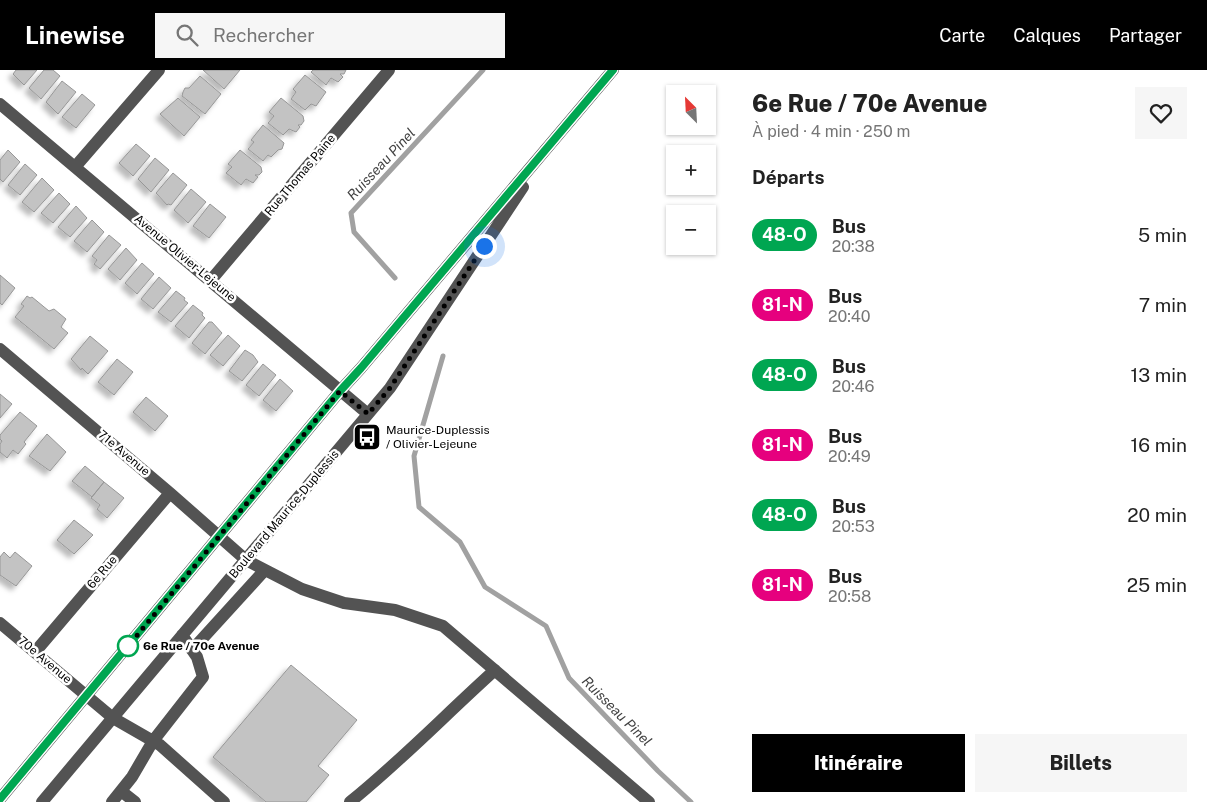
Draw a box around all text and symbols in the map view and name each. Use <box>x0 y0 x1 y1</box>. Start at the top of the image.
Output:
search box <box>155 13 505 58</box>
text: Linewise <box>25 21 125 49</box>
icon: search <box>173 21 201 49</box>
text: Rechercher <box>213 24 315 46</box>
text: Carte <box>939 25 985 46</box>
text: Calques <box>1013 25 1081 46</box>
text: Partager <box>1109 25 1182 46</box>
north arrow <box>666 85 716 135</box>
map controls <box>666 85 716 255</box>
button: heart <box>1135 87 1187 139</box>
text: 6e Rue / 70e Avenue <box>752 89 987 117</box>
text: À pied · 4 min · 250 m <box>752 122 910 141</box>
water label: Ruisseau Pinel <box>344 125 418 203</box>
street label: Rue Thomas Paine <box>262 131 338 219</box>
button: + <box>666 145 716 195</box>
text: Départs <box>752 166 824 188</box>
button: − <box>666 205 716 255</box>
street label: Avenue Olivier-Lejeune <box>131 212 239 305</box>
text: Bus <box>832 215 866 237</box>
text: 48-O <box>762 224 807 245</box>
text: 5 min <box>1138 224 1187 246</box>
your location <box>472 234 497 259</box>
text: 20:38 <box>832 237 875 256</box>
text: Bus <box>828 285 862 307</box>
text: 81-N <box>762 294 803 315</box>
text: 7 min <box>1139 294 1187 316</box>
text: 20:40 <box>828 307 871 326</box>
text: Bus <box>832 355 866 377</box>
text: 48-O <box>762 364 807 385</box>
text: 13 min <box>1130 364 1187 386</box>
text: 20:46 <box>832 377 875 396</box>
bus stop icon: Maurice-Duplessis / Olivier-Lejeune <box>352 422 382 452</box>
place label: Maurice-Duplessis / Olivier-Lejeune <box>386 423 490 451</box>
text: Bus <box>828 425 862 447</box>
street label: 71e Avenue <box>95 427 153 479</box>
text: 81-N <box>762 434 803 455</box>
text: 16 min <box>1131 434 1187 456</box>
street label: Boulevard Maurice-Duplessis <box>226 447 342 581</box>
text: 20:49 <box>828 447 871 466</box>
text: Bus <box>832 495 866 517</box>
text: 48-O <box>762 504 807 525</box>
text: 20 min <box>1127 504 1187 526</box>
text: 20:53 <box>832 517 875 536</box>
street label: 6e Rue <box>84 552 120 591</box>
text: Bus <box>828 565 862 587</box>
text: 81-N <box>762 574 803 595</box>
text: 25 min <box>1127 574 1187 596</box>
text: 20:58 <box>828 587 871 606</box>
street label: 70e Avenue <box>16 634 75 686</box>
marker: 6e Rue / 70e Avenue <box>117 635 139 657</box>
place label: 6e Rue / 70e Avenue <box>143 639 260 653</box>
water label: Ruisseau Pinel <box>579 673 655 749</box>
button: Itinéraire <box>752 734 965 792</box>
button: Billets <box>975 734 1187 792</box>

